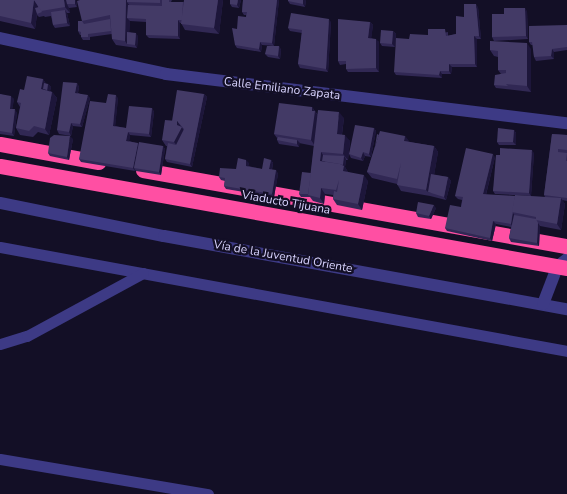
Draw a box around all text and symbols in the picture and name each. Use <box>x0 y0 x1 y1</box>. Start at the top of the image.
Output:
street label: Calle Emiliano Zapata <box>223 75 341 103</box>
street label: Viaducto Tijuana <box>241 188 331 218</box>
street label: Vía de la Juventud Oriente <box>212 238 354 276</box>

